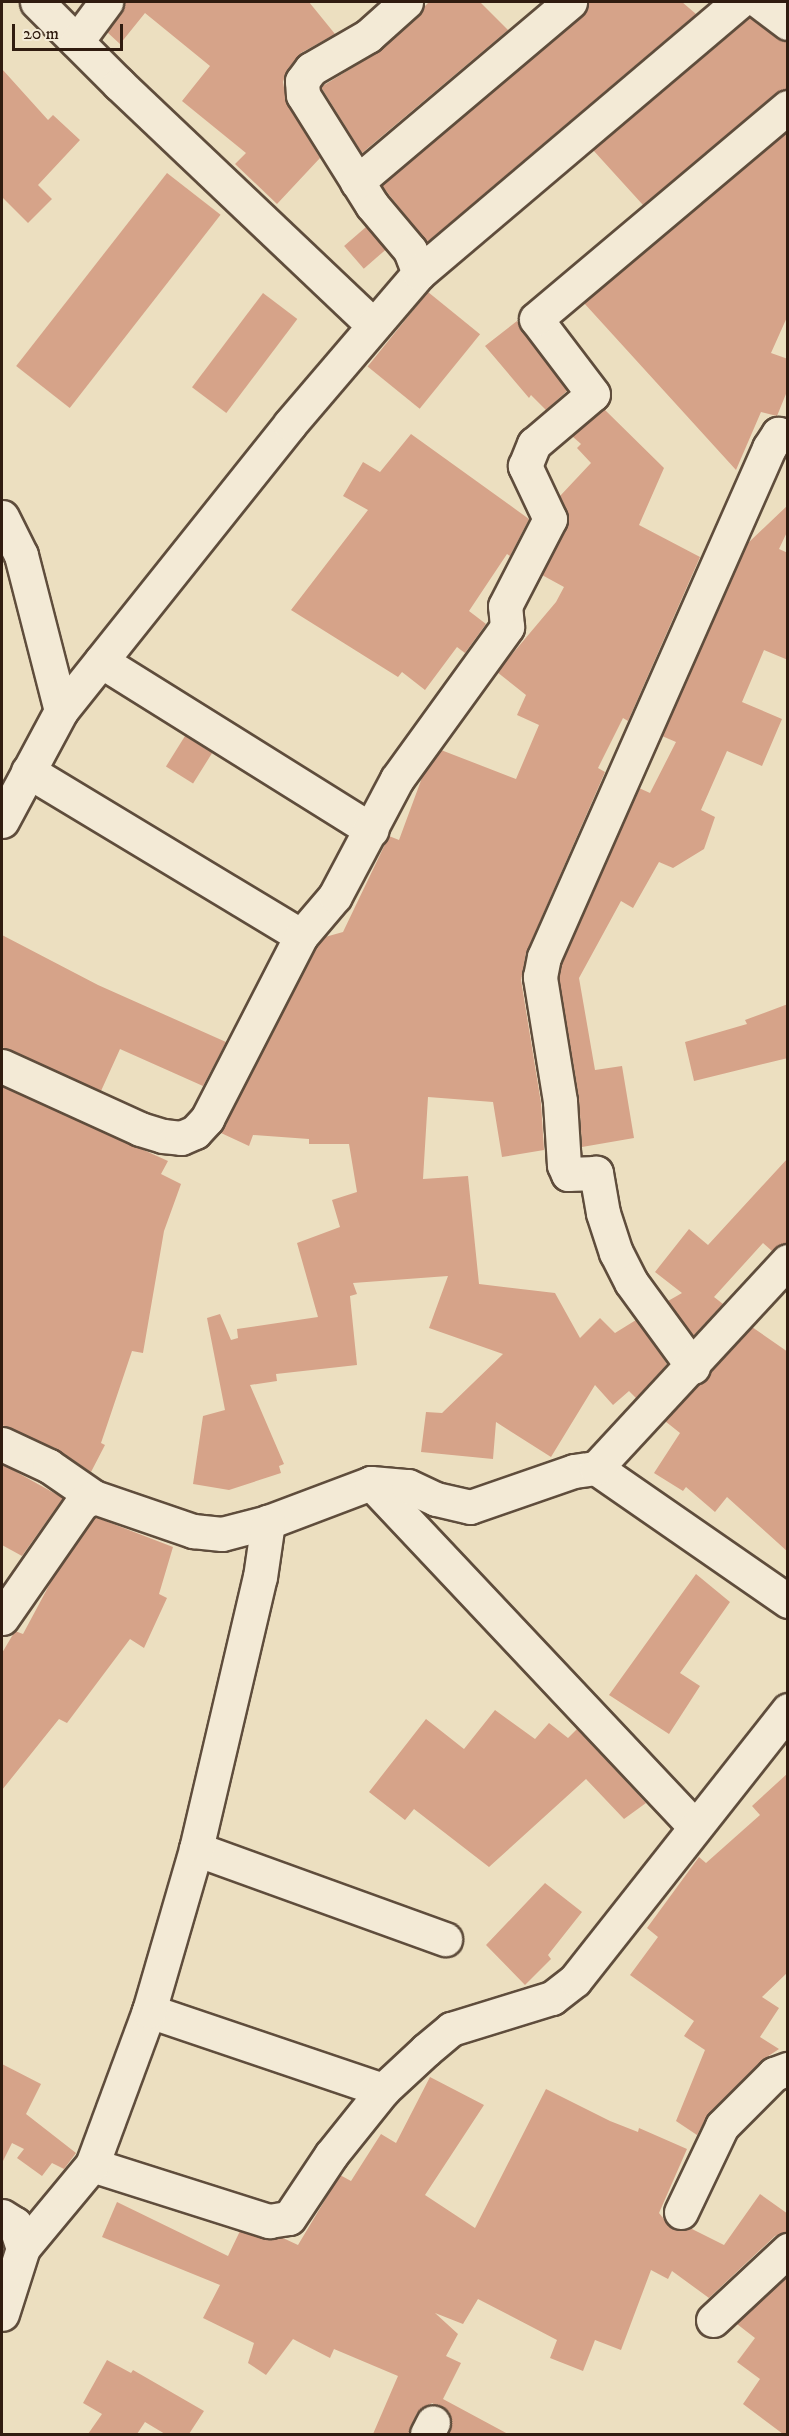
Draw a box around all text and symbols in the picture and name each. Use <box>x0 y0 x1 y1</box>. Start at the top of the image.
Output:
scale bar <box>15 12 126 50</box>
text: 20 m <box>23 23 59 45</box>

